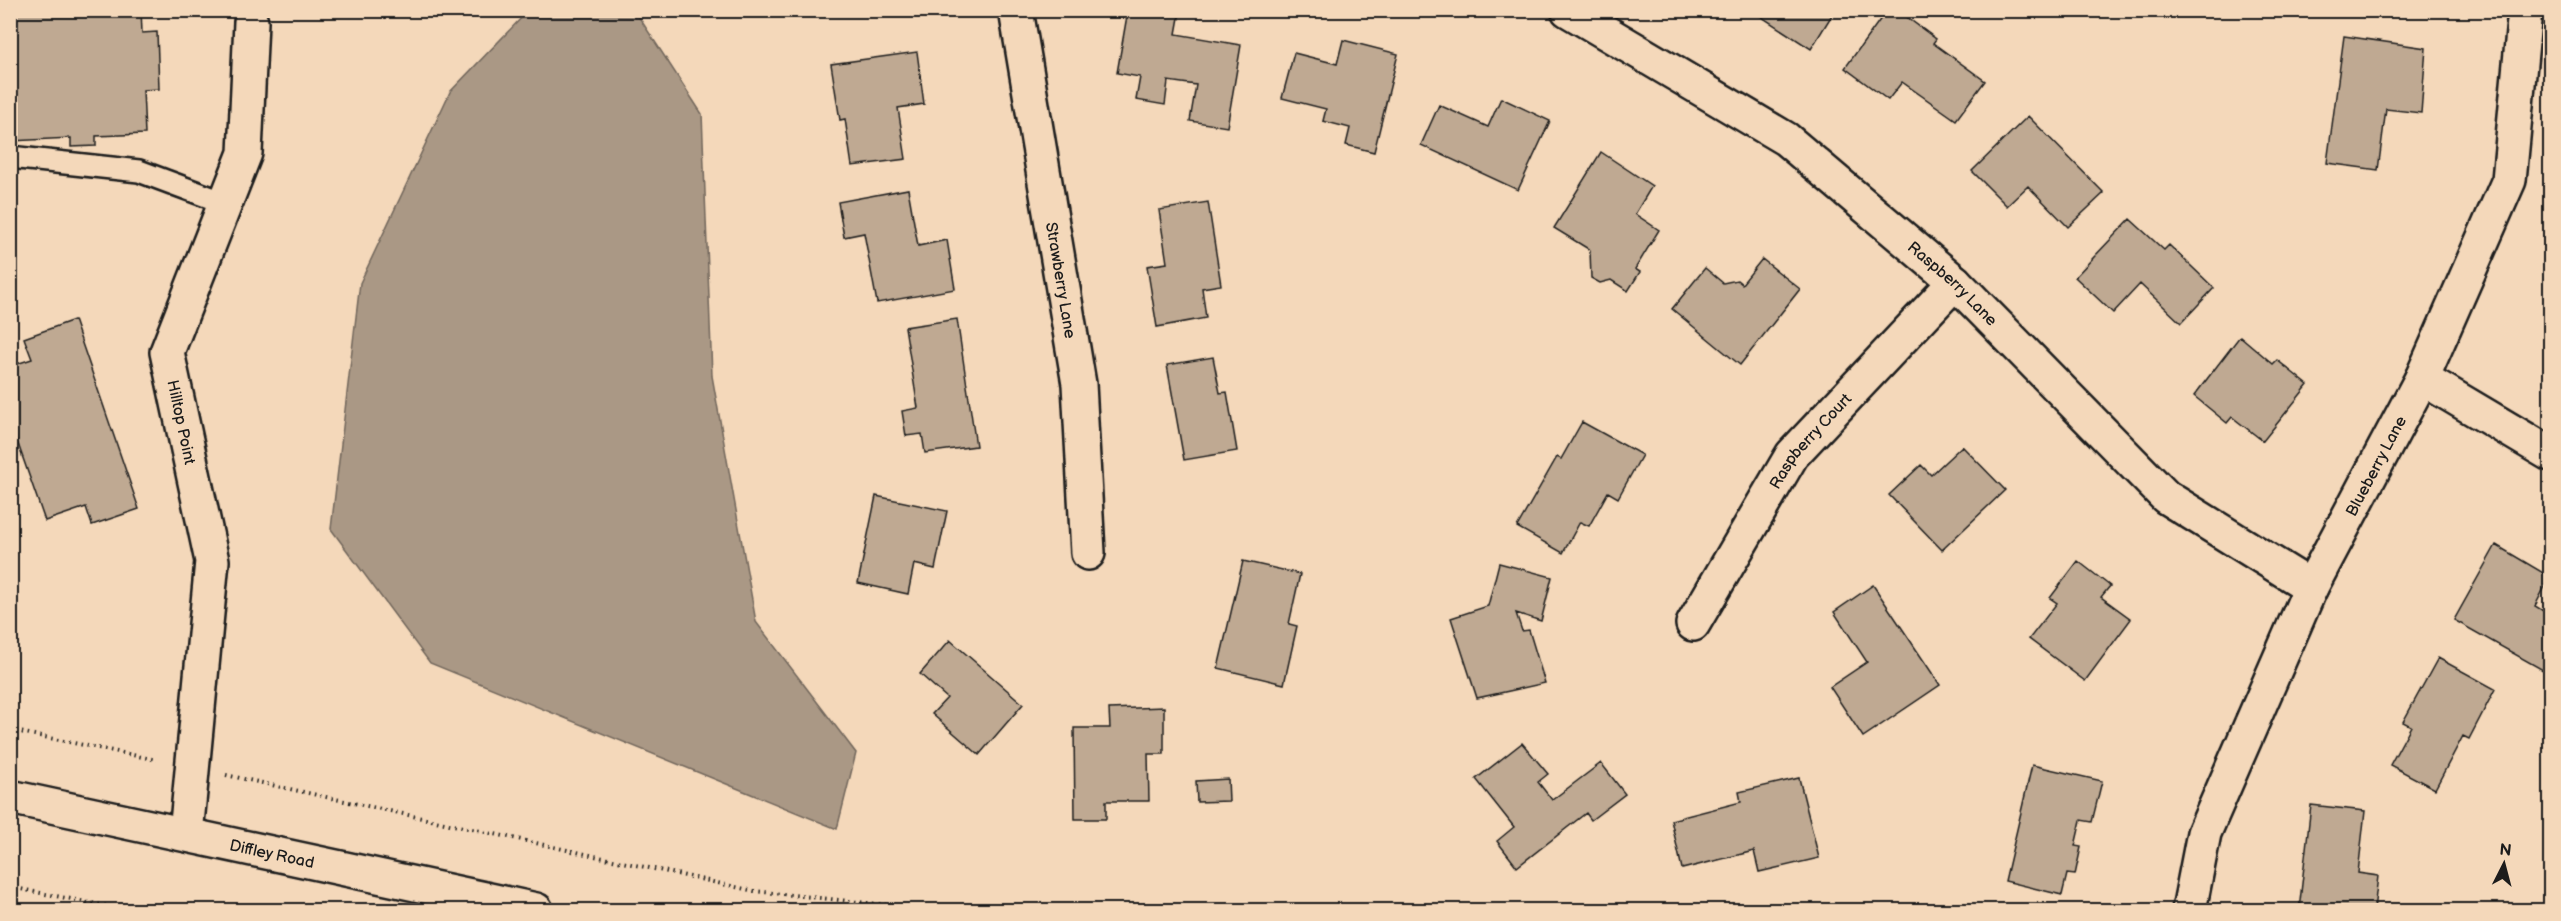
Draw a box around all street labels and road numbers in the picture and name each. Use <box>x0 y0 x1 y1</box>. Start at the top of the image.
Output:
street label: Strawberry Lane <box>1041 221 1079 341</box>
street label: Raspberry Lane <box>1903 238 2001 331</box>
street label: Hilltop Point <box>162 378 199 466</box>
street label: Raspberry Court <box>1766 390 1856 493</box>
street label: Blueberry Lane <box>2342 413 2411 520</box>
street label: Diffley Road <box>228 836 316 873</box>

